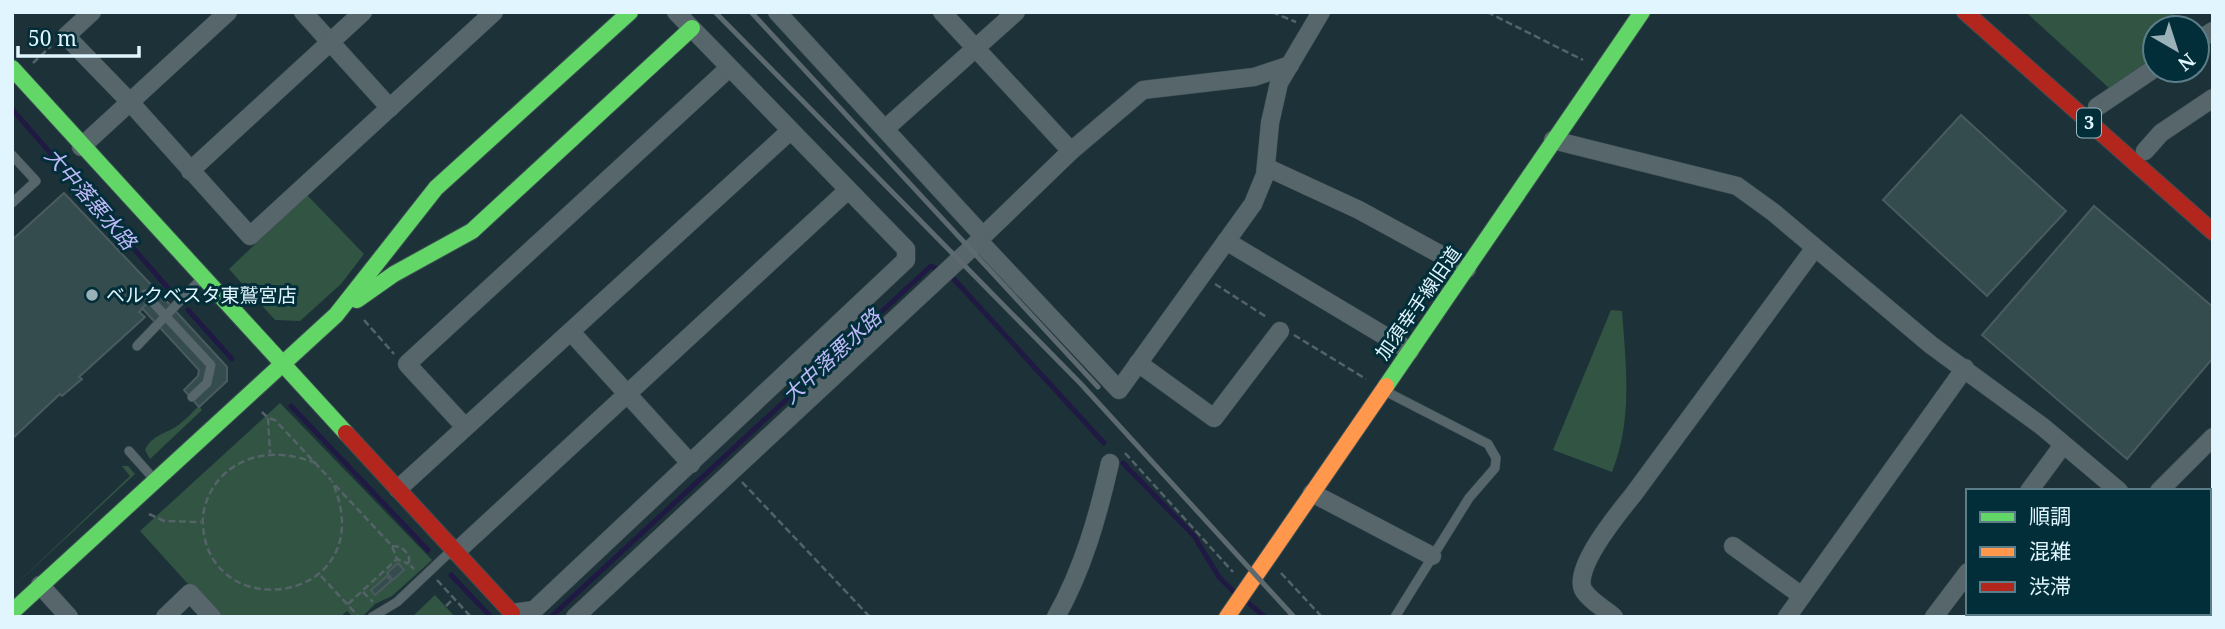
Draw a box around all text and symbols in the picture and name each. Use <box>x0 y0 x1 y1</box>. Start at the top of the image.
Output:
scale bar <box>18 14 138 58</box>
north arrow <box>2141 14 2211 84</box>
text: 50 m <box>28 24 77 52</box>
text: N <box>2173 47 2201 77</box>
road number: 3 <box>2077 109 2101 138</box>
water label: 大中落悪水路 <box>39 142 144 257</box>
street label: 加須幸手線旧道 <box>1369 241 1467 365</box>
place label: ベルクベスタ東鷲宮店 <box>106 282 296 308</box>
marker: ベルクベスタ東鷲宮店 <box>84 287 100 303</box>
water label: 大中落悪水路 <box>776 302 888 409</box>
legend <box>1966 489 2211 615</box>
text: 順調 <box>2029 502 2071 530</box>
text: 混雑 <box>2029 537 2071 565</box>
text: 渋滞 <box>2029 572 2071 600</box>

